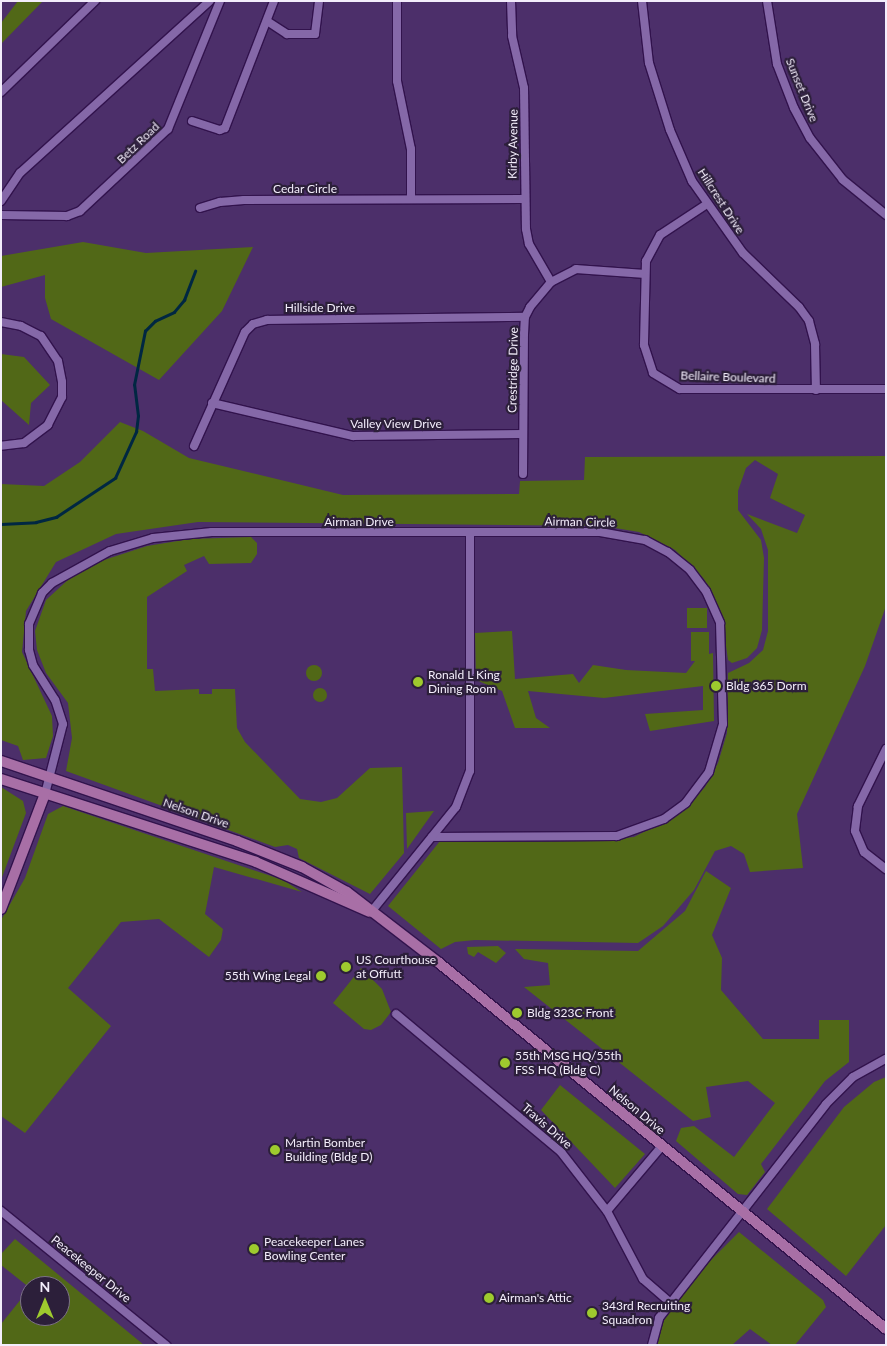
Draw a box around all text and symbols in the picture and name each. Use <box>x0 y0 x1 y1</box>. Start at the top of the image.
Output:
street label: Sunset Drive <box>783 56 821 124</box>
street label: Kirby Avenue <box>505 109 521 179</box>
street label: Betz Road <box>114 119 162 167</box>
street label: Hillcrest Drive <box>695 166 747 236</box>
street label: Cedar Circle <box>273 182 337 196</box>
street label: Hillside Drive <box>285 301 355 315</box>
street label: Crestridge Drive <box>505 327 521 413</box>
street label: Bellaire Boulevard <box>680 368 776 386</box>
street label: Valley View Drive <box>350 417 442 431</box>
street label: Airman Circle <box>544 514 616 530</box>
street label: Airman Drive <box>324 515 394 529</box>
place label: Ronald L King Dining Room <box>428 668 500 696</box>
marker: Ronald L King Dining Room <box>412 676 424 688</box>
place label: Bldg 365 Dorm <box>726 679 807 693</box>
marker: Bldg 365 Dorm <box>710 680 722 692</box>
street label: Nelson Drive <box>161 795 231 831</box>
place label: US Courthouse at Offutt <box>356 953 436 981</box>
marker: US Courthouse at Offutt <box>340 961 352 973</box>
place label: 55th Wing Legal <box>225 969 311 983</box>
marker: 55th Wing Legal <box>315 970 327 982</box>
place label: Bldg 323C Front <box>527 1006 614 1020</box>
marker: Bldg 323C Front <box>511 1007 523 1019</box>
place label: 55th MSG HQ/55th FSS HQ (Bldg C) <box>515 1049 621 1077</box>
marker: 55th MSG HQ/55th FSS HQ (Bldg C) <box>499 1057 511 1069</box>
street label: Nelson Drive <box>606 1082 668 1138</box>
street label: Travis Drive <box>519 1100 575 1152</box>
place label: Martin Bomber Building (Bldg D) <box>285 1136 372 1164</box>
marker: Martin Bomber Building (Bldg D) <box>269 1144 281 1156</box>
street label: Peacekeeper Drive <box>48 1232 134 1306</box>
place label: Peacekeeper Lanes Bowling Center <box>264 1235 364 1263</box>
marker: Peacekeeper Lanes Bowling Center <box>248 1243 260 1255</box>
north arrow <box>20 1276 70 1326</box>
text: N <box>40 1278 50 1295</box>
place label: Airman's Attic <box>499 1291 572 1305</box>
marker: Airman's Attic <box>483 1292 495 1304</box>
place label: 343rd Recruiting Squadron <box>602 1299 690 1327</box>
marker: 343rd Recruiting Squadron <box>586 1307 598 1319</box>

